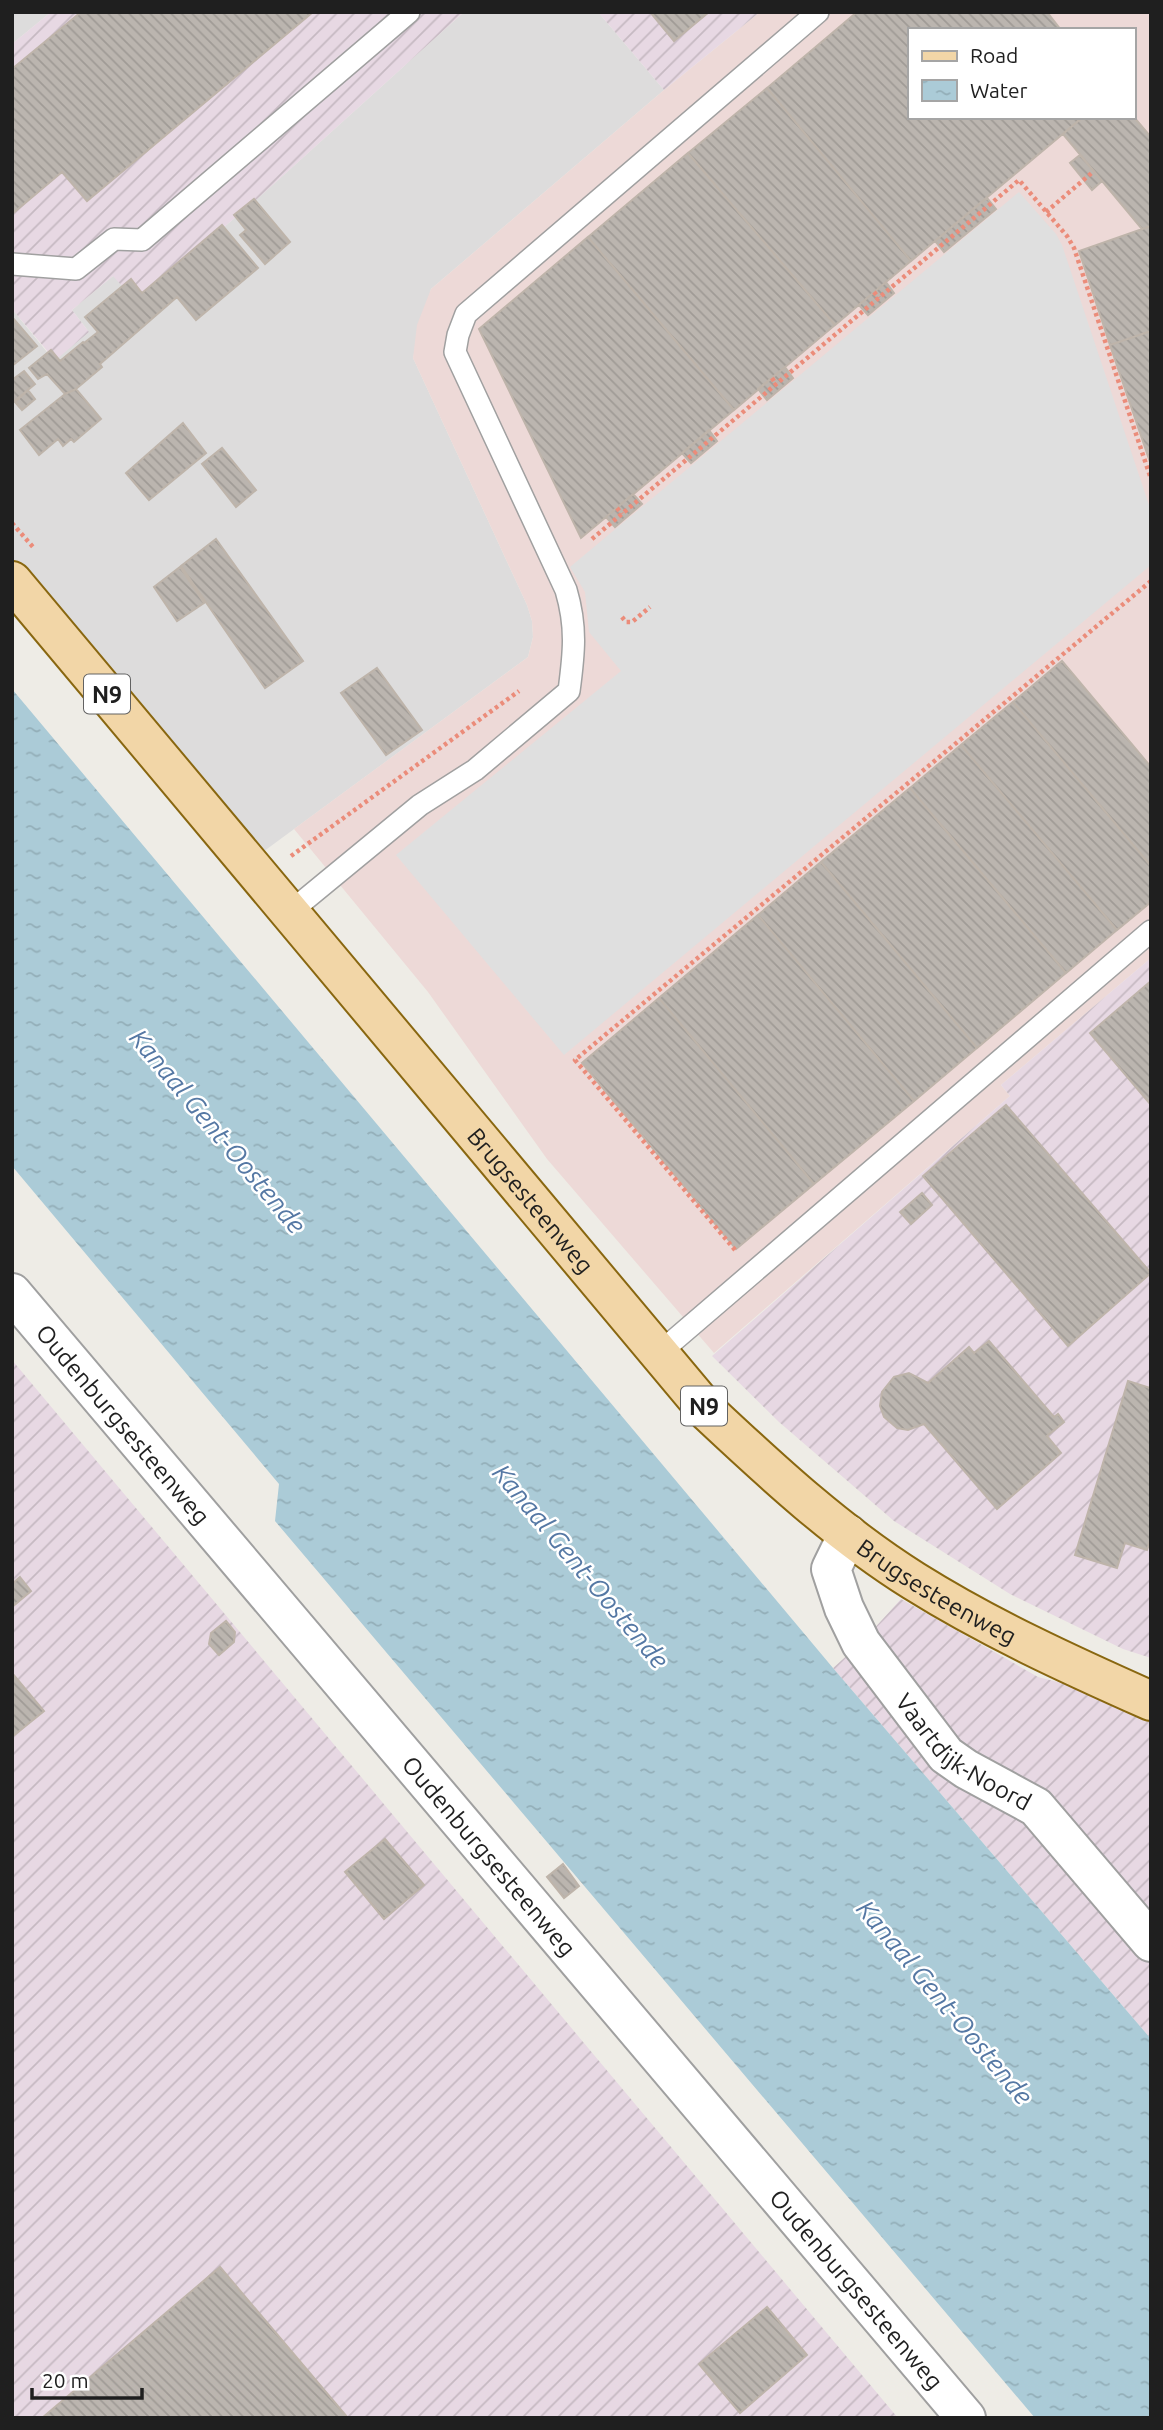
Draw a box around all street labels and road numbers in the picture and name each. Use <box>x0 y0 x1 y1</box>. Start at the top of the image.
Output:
road number: N9 <box>84 674 130 714</box>
street label: Brugsesteenweg <box>462 1122 599 1279</box>
street label: Oudenburgsesteenweg <box>31 1319 215 1530</box>
road number: N9 <box>681 1386 727 1426</box>
street label: Brugsesteenweg <box>852 1533 1021 1650</box>
street label: Vaartdijk-Noord <box>891 1688 1036 1815</box>
street label: Oudenburgsesteenweg <box>397 1751 582 1961</box>
street label: Oudenburgsesteenweg <box>764 2184 949 2394</box>

